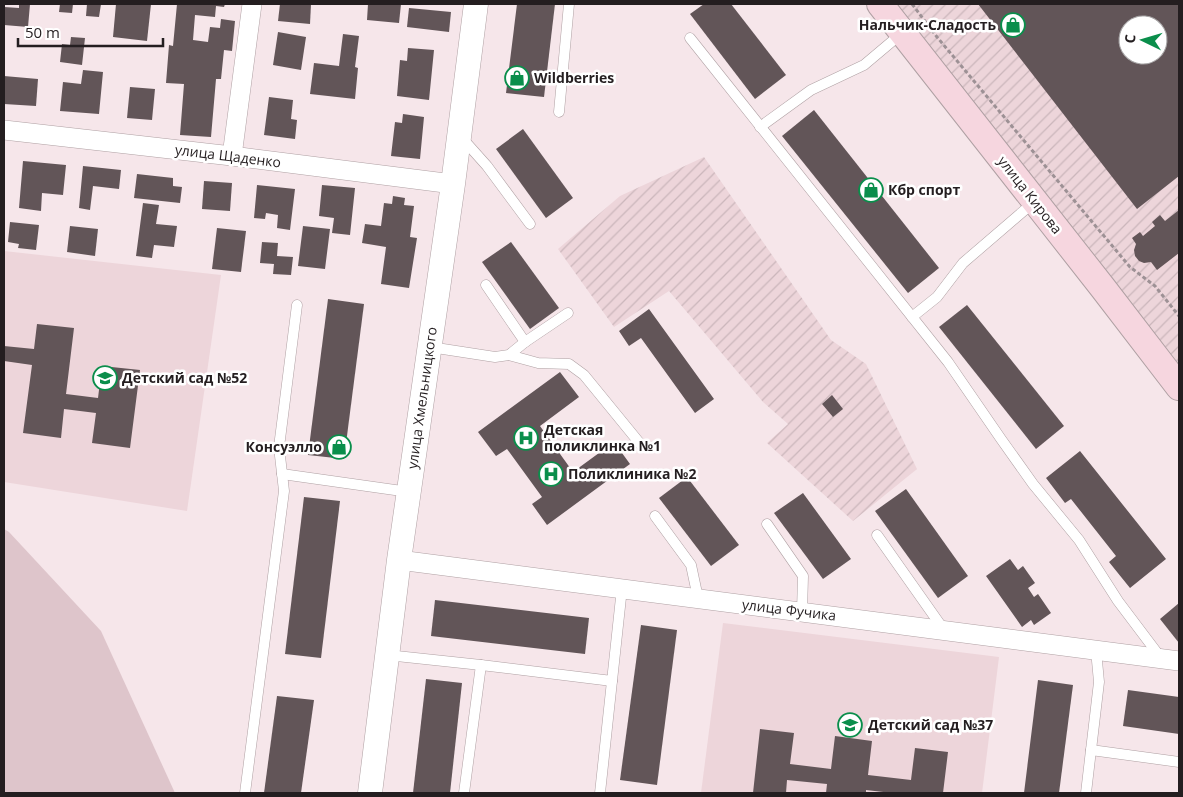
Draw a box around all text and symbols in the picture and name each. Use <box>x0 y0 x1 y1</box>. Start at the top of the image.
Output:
shop icon: Нальчик-Сладость <box>1000 12 1026 38</box>
scale bar <box>18 15 162 47</box>
place label: Нальчик-Сладость <box>859 15 996 34</box>
north arrow <box>1118 15 1168 65</box>
text: 50 m <box>25 22 60 42</box>
text: С <box>1120 33 1139 44</box>
shop icon: Wildberries <box>504 65 530 91</box>
place label: Wildberries <box>534 68 614 87</box>
street label: улица Щаденко <box>174 140 282 171</box>
street label: улица Кирова <box>994 152 1067 238</box>
shop icon: Кбр спорт <box>858 177 884 203</box>
place label: Кбр спорт <box>888 180 960 199</box>
street label: улица Хмельницкого <box>402 326 441 470</box>
school or university icon: Детский сад №52 <box>92 365 118 391</box>
place label: Детский сад №52 <box>122 368 247 387</box>
place label: Детская поликлинка №1 <box>544 420 661 455</box>
hospital icon: Детская поликлинка №1 <box>513 425 539 451</box>
shop icon: Консуэлло <box>326 434 352 460</box>
place label: Консуэлло <box>246 437 322 456</box>
hospital icon: Поликлиника №2 <box>538 461 564 487</box>
place label: Поликлиника №2 <box>568 464 697 483</box>
street label: улица Фучика <box>741 594 837 625</box>
school or university icon: Детский сад №37 <box>837 712 863 738</box>
place label: Детский сад №37 <box>868 715 993 734</box>

